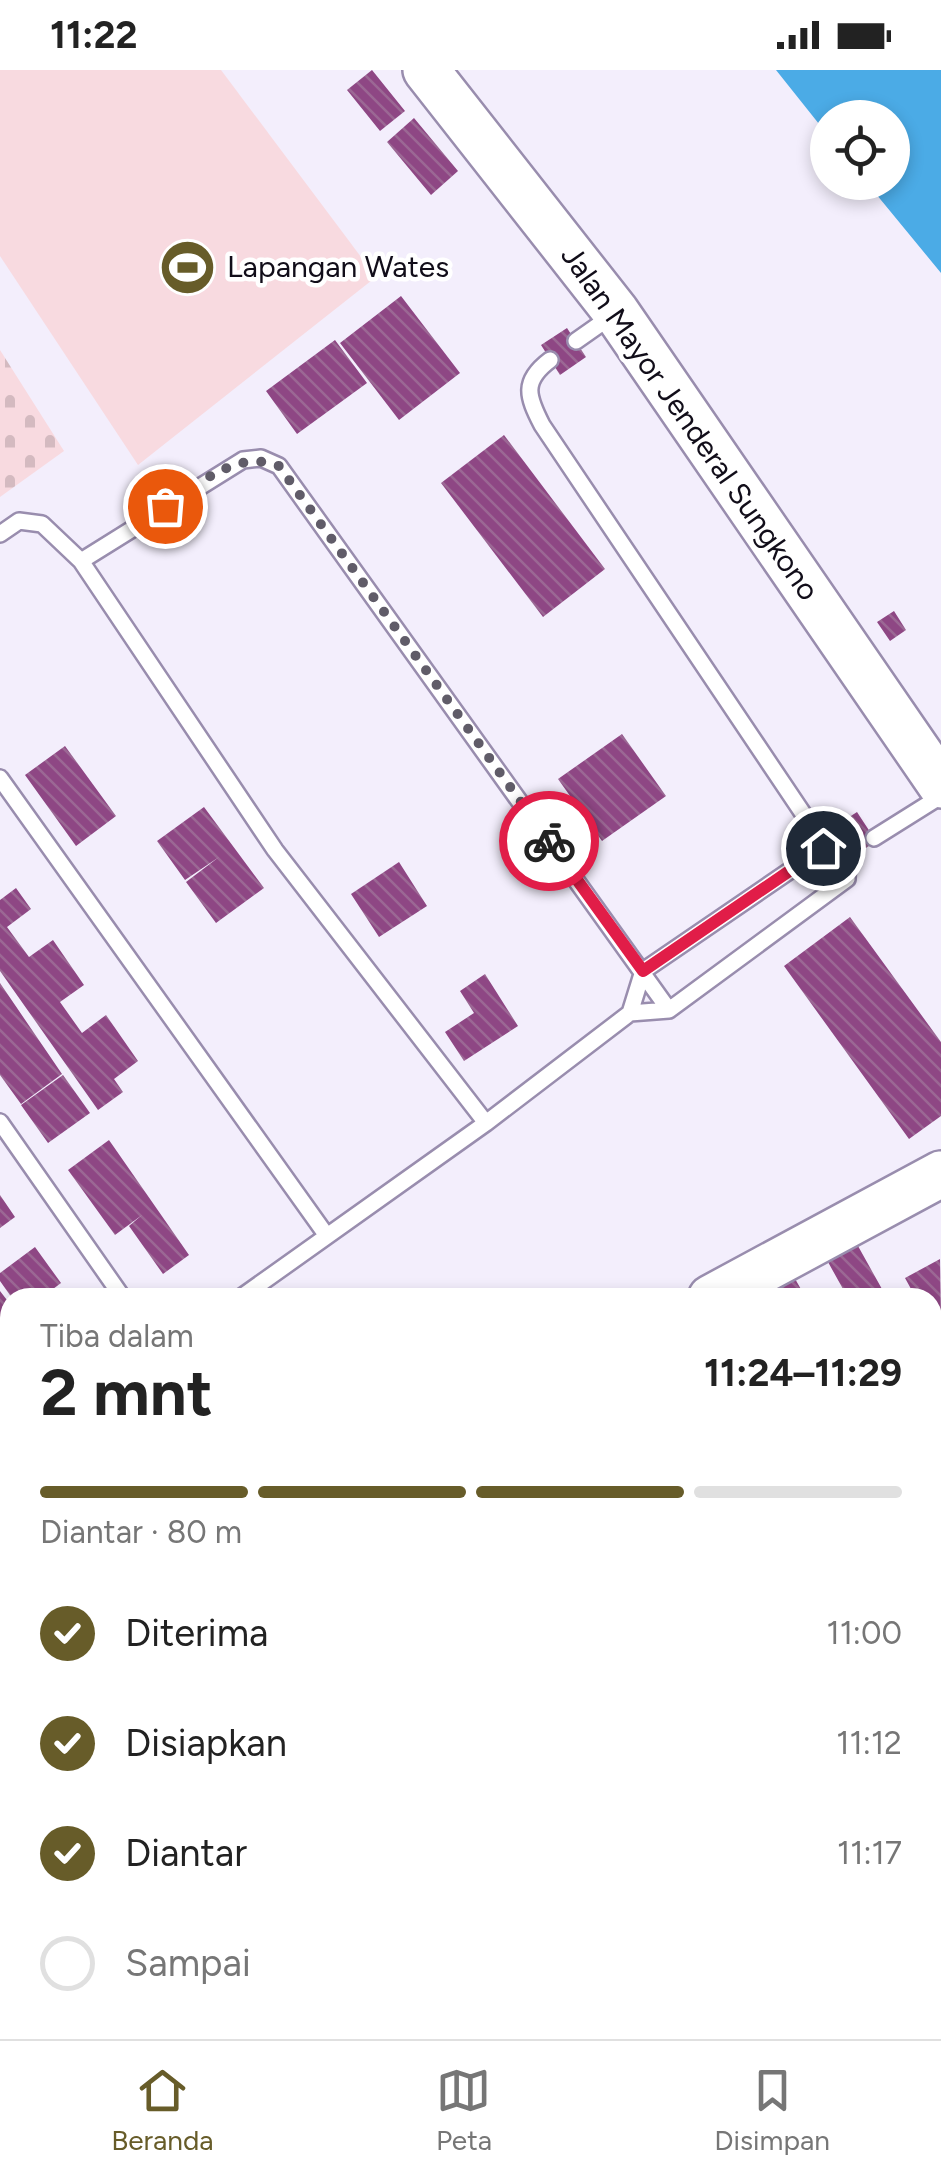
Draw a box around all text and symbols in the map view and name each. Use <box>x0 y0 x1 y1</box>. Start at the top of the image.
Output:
text: 11:22 <box>50 12 138 58</box>
map controls <box>810 100 910 200</box>
button: locate <box>810 100 910 200</box>
sports icon: Lapangan Wates <box>158 237 218 297</box>
street label: Jalan Mayor Jenderal Sungkono <box>553 238 827 607</box>
place label: Lapangan Wates <box>227 248 449 285</box>
pin <box>123 464 208 549</box>
icon: bag <box>138 479 193 534</box>
courier <box>499 791 599 891</box>
pin <box>781 806 866 891</box>
icon: bike <box>522 814 577 869</box>
icon: home <box>796 821 851 876</box>
text: Tiba dalam <box>40 1317 194 1355</box>
text: 11:24–11:29 <box>704 1350 902 1396</box>
text: 2 mnt <box>40 1353 213 1431</box>
text: Diantar · 80 m <box>40 1513 242 1551</box>
icon: check <box>40 1606 95 1661</box>
text: Diterima <box>125 1610 268 1656</box>
text: 11:00 <box>826 1614 902 1652</box>
icon: check <box>40 1716 95 1771</box>
text: Disiapkan <box>125 1720 287 1766</box>
text: 11:12 <box>836 1724 902 1762</box>
icon: check <box>40 1826 95 1881</box>
text: Diantar <box>125 1830 247 1876</box>
text: 11:17 <box>837 1834 902 1872</box>
text: Sampai <box>125 1940 251 1986</box>
tab: Beranda <box>111 2063 214 2157</box>
tab: Peta <box>436 2063 492 2157</box>
tab: Disimpan <box>714 2063 830 2157</box>

